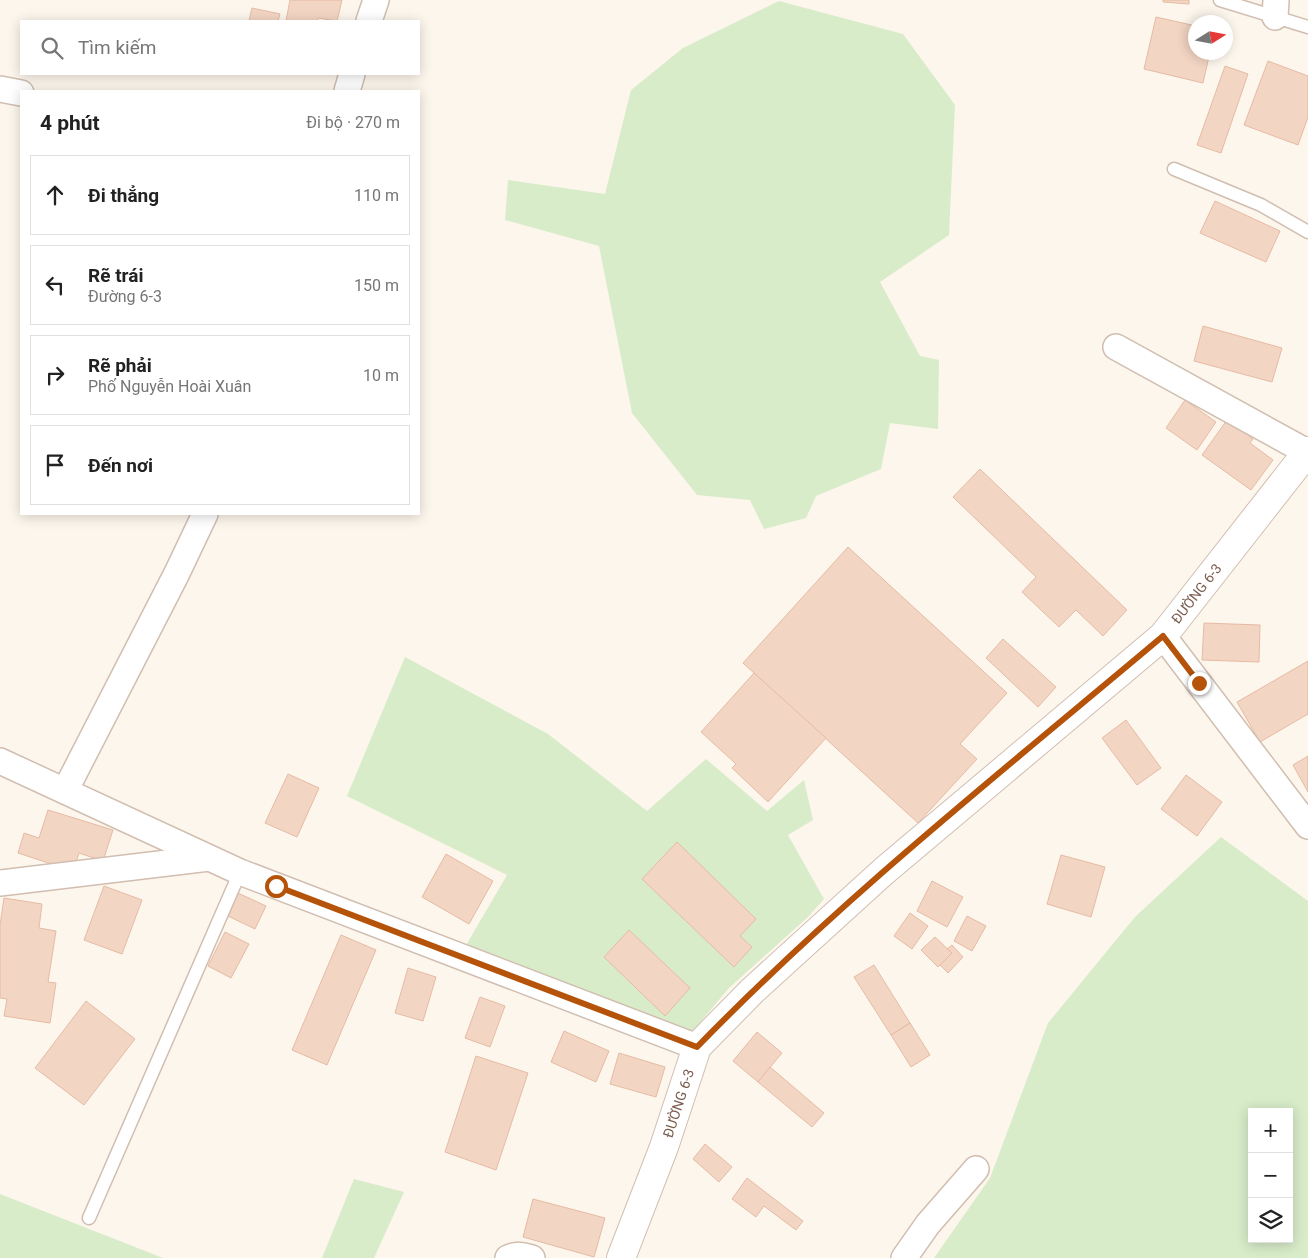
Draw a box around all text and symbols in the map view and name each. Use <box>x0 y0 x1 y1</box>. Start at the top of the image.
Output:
north arrow <box>1188 15 1233 60</box>
search box <box>20 20 420 75</box>
icon: search <box>38 34 66 62</box>
text: Tìm kiếm <box>78 36 156 59</box>
text: 4 phút <box>40 111 100 135</box>
text: Đi bộ · 270 m <box>306 113 400 132</box>
icon: ahead <box>41 181 69 209</box>
text: Đi thẳng <box>88 184 159 207</box>
text: 110 m <box>354 186 399 205</box>
text: Rẽ trái <box>88 264 143 287</box>
icon: left <box>41 271 69 299</box>
text: 150 m <box>354 276 399 295</box>
text: Đường 6-3 <box>88 287 162 306</box>
text: Rẽ phải <box>88 354 152 377</box>
icon: right <box>41 361 69 389</box>
text: 10 m <box>363 366 399 385</box>
text: Phố Nguyễn Hoài Xuân <box>88 377 251 396</box>
icon: arrive <box>41 451 69 479</box>
text: Đến nơi <box>88 454 153 477</box>
street label: ĐƯỜNG 6-3 <box>1168 560 1225 627</box>
route end <box>1188 672 1211 695</box>
route start <box>265 875 288 898</box>
street label: ĐƯỜNG 6-3 <box>660 1067 697 1140</box>
map controls <box>1248 1108 1293 1243</box>
button: + <box>1248 1108 1293 1153</box>
button: − <box>1248 1153 1293 1198</box>
button: layers <box>1248 1198 1293 1243</box>

